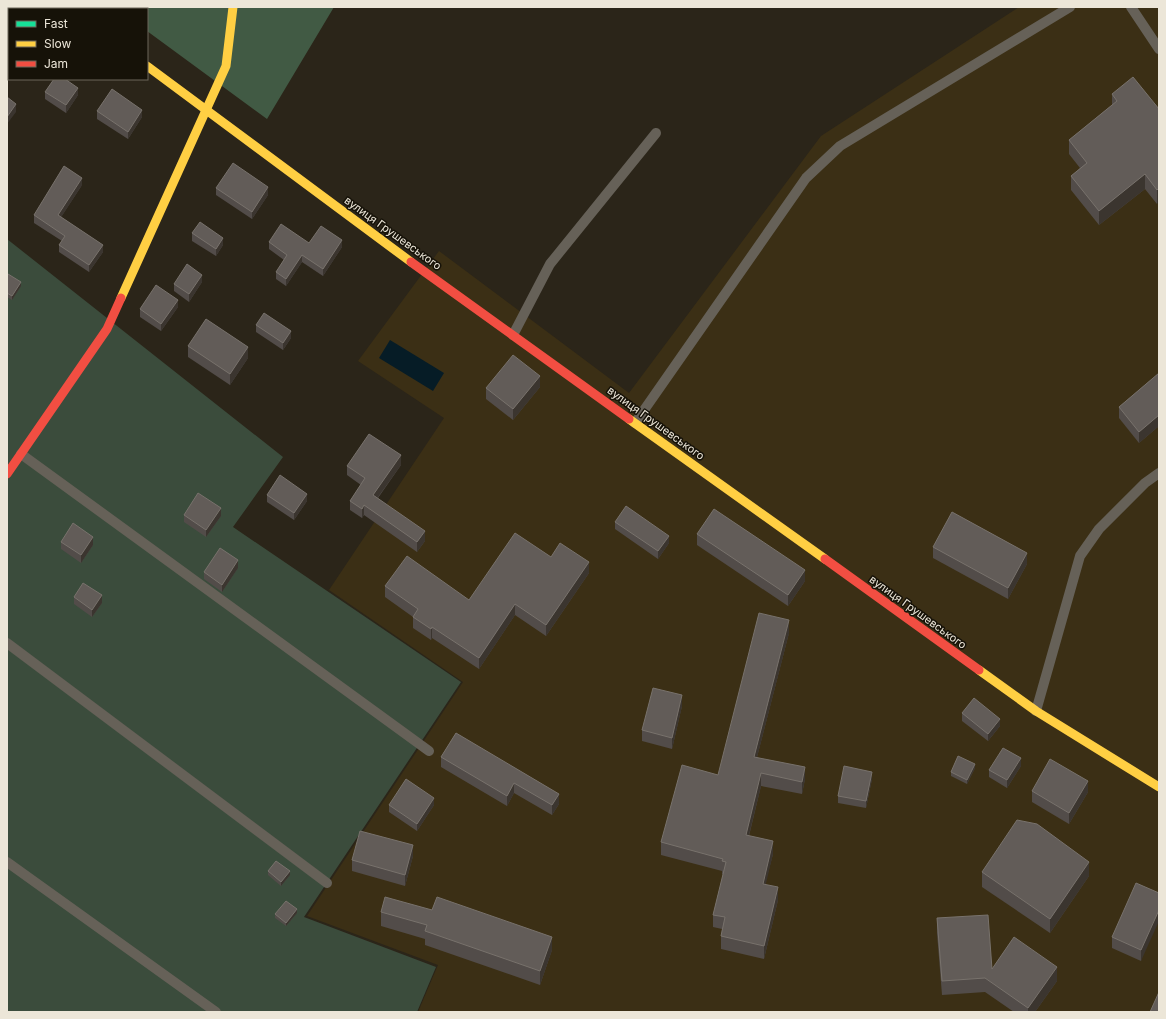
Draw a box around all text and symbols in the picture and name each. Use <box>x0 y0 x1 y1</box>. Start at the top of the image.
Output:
legend <box>8 8 148 80</box>
text: Fast <box>44 16 68 31</box>
text: Slow <box>44 36 72 51</box>
text: Jam <box>44 56 68 71</box>
street label: вулиця Грушевського <box>342 193 445 273</box>
street label: вулиця Грушевського <box>605 383 708 463</box>
street label: вулиця Грушевського <box>867 572 970 652</box>

